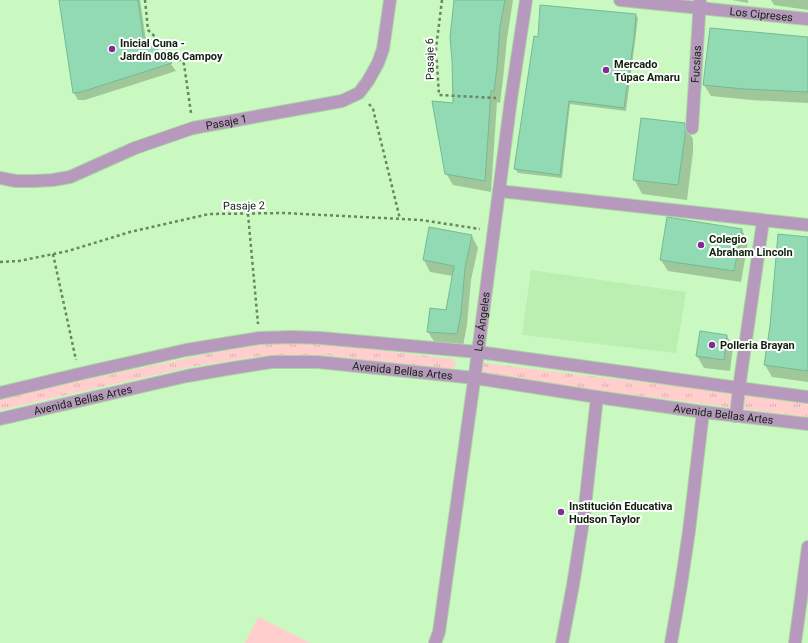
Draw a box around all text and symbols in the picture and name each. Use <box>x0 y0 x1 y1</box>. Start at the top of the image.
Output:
street label: Los Cipreses <box>729 5 794 24</box>
place label: Inicial Cuna - Jardín 0086 Campoy <box>120 37 223 63</box>
street label: Pasaje 6 <box>423 38 437 80</box>
marker: Inicial Cuna - Jardín 0086 Campoy <box>107 44 117 54</box>
street label: Fucsias <box>688 45 704 83</box>
place label: Mercado Túpac Amaru <box>614 58 680 84</box>
marker: Mercado Túpac Amaru <box>601 65 611 75</box>
street label: Pasaje 1 <box>205 112 248 132</box>
street label: Pasaje 2 <box>223 199 265 213</box>
place label: Colegio Abraham Lincoln <box>709 233 793 259</box>
marker: Colegio Abraham Lincoln <box>696 240 706 250</box>
street label: Los Ángeles <box>472 291 492 352</box>
place label: Polleria Brayan <box>720 339 795 352</box>
marker: Polleria Brayan <box>707 340 717 350</box>
street label: Avenida Bellas Artes <box>352 359 454 382</box>
street label: Avenida Bellas Artes <box>32 382 134 418</box>
street label: Avenida Bellas Artes <box>673 401 774 427</box>
place label: Institución Educativa Hudson Taylor <box>569 500 672 526</box>
marker: Institución Educativa Hudson Taylor <box>556 507 566 517</box>

